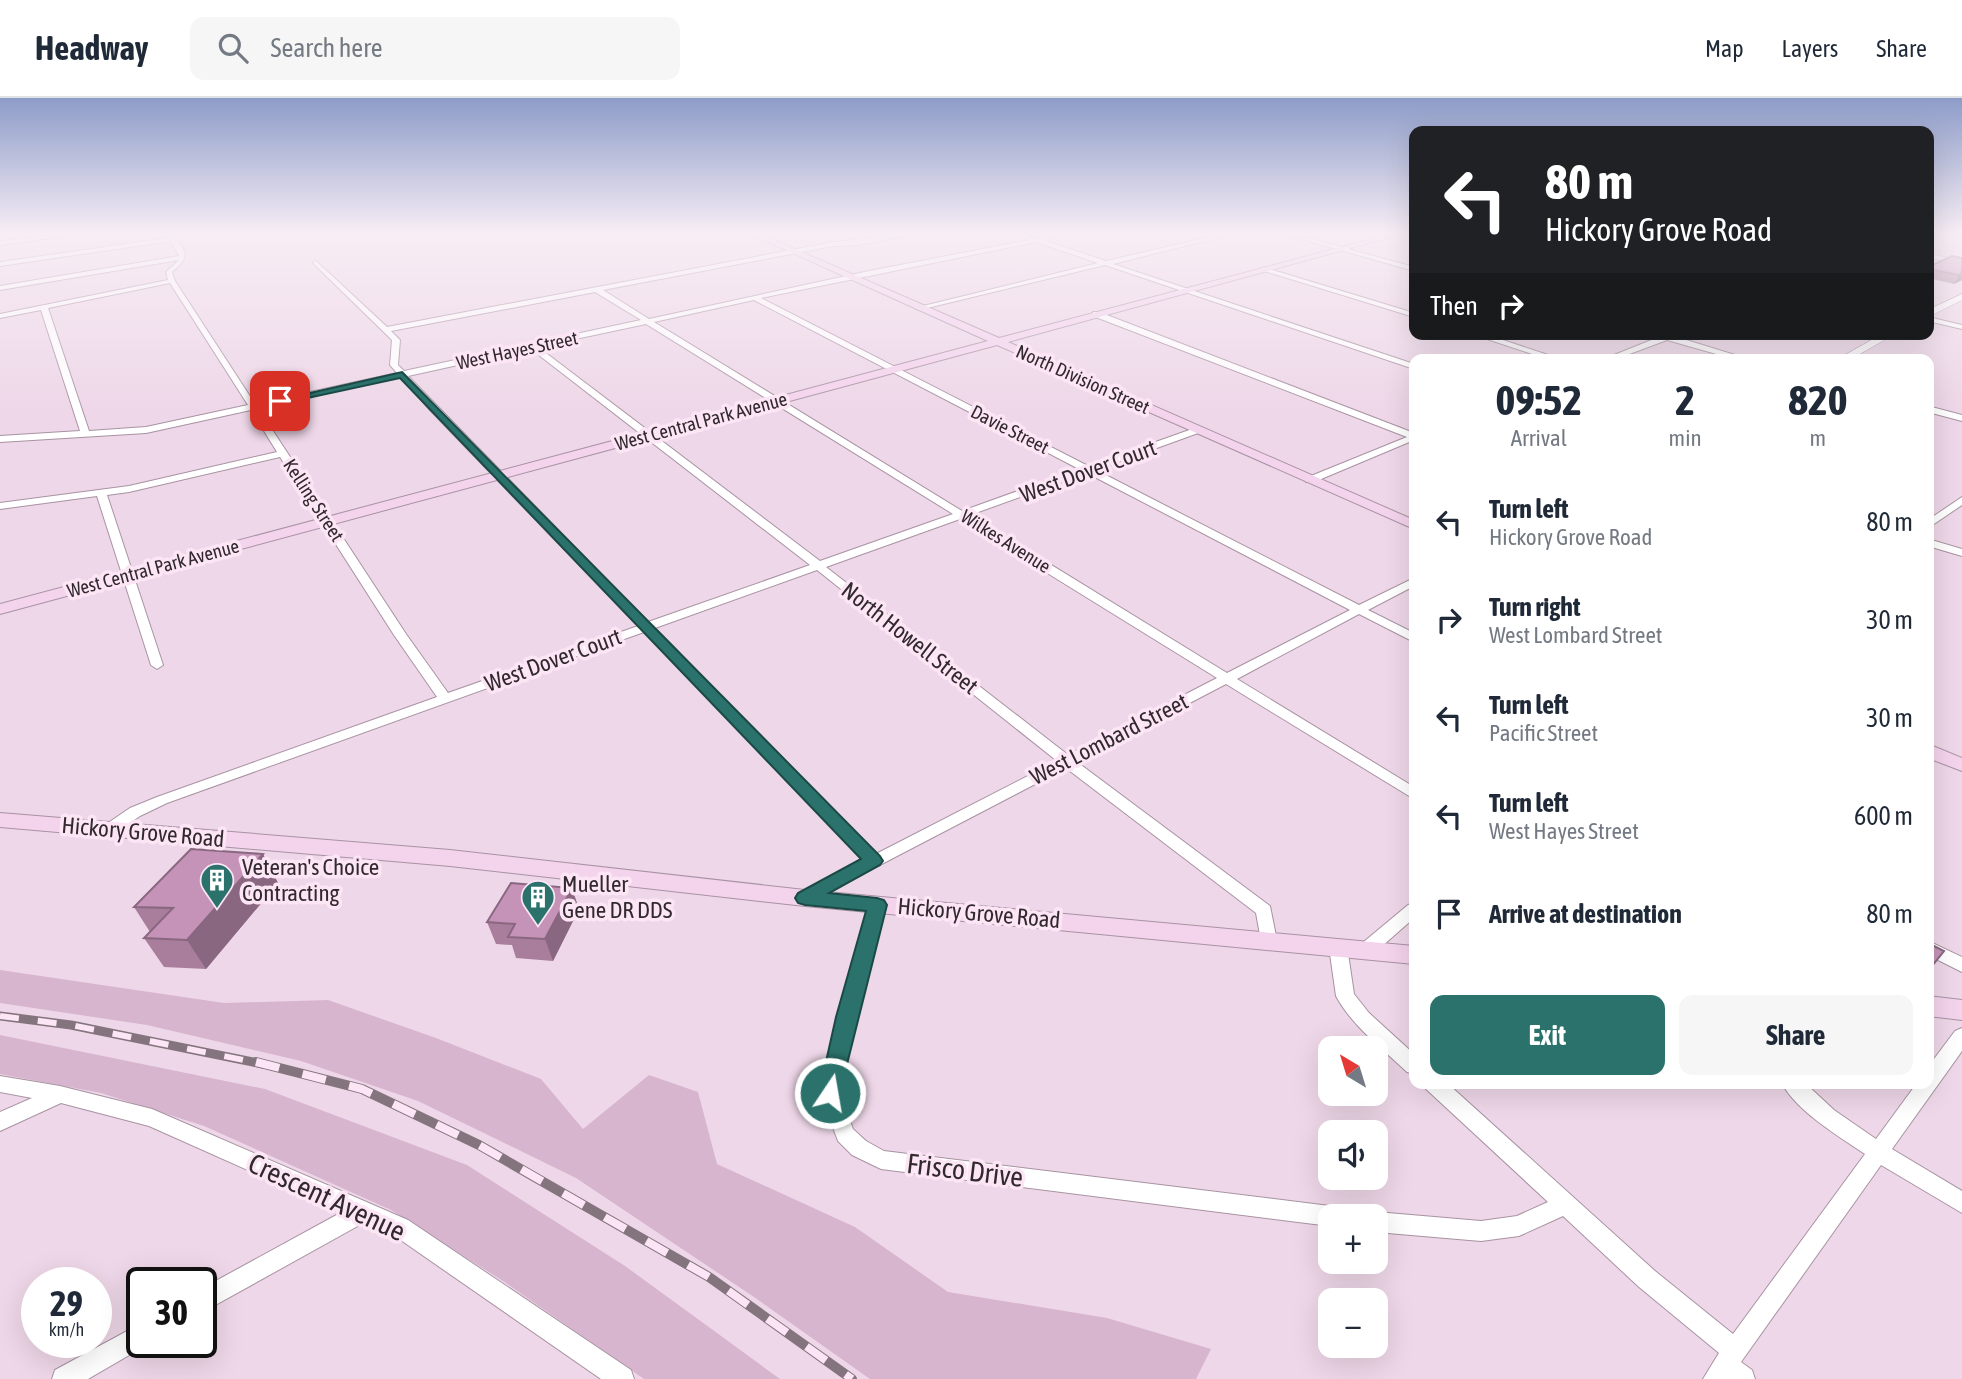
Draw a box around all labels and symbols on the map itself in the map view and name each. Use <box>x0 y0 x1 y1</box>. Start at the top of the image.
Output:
street label: West Hayes Street <box>454 326 580 374</box>
street label: North Division Street <box>1013 340 1153 418</box>
pin <box>250 371 310 431</box>
street label: West Central Park Avenue <box>613 387 789 455</box>
street label: Davie Street <box>967 400 1053 458</box>
street label: West Dover Court <box>1016 434 1160 508</box>
street label: Kelling Street <box>279 455 349 545</box>
street label: Wilkes Avenue <box>957 505 1055 577</box>
street label: West Central Park Avenue <box>65 534 241 602</box>
street label: North Howell Street <box>837 577 983 699</box>
street label: West Dover Court <box>481 623 625 697</box>
street label: West Lombard Street <box>1026 688 1192 790</box>
street label: Hickory Grove Road <box>60 812 226 852</box>
place label: Veteran's Choice Contracting <box>242 854 379 906</box>
building icon: Veteran's Choice Contracting <box>198 861 236 910</box>
place label: Mueller Gene DR DDS <box>562 871 673 923</box>
building icon: Mueller Gene DR DDS <box>519 878 557 927</box>
street label: Hickory Grove Road <box>896 893 1062 933</box>
north arrow <box>1318 1036 1388 1106</box>
position arrow <box>793 1056 867 1130</box>
street label: Crescent Avenue <box>243 1147 411 1247</box>
street label: Frisco Drive <box>905 1147 1025 1193</box>
speed limit sign: 30 <box>126 1267 217 1358</box>

